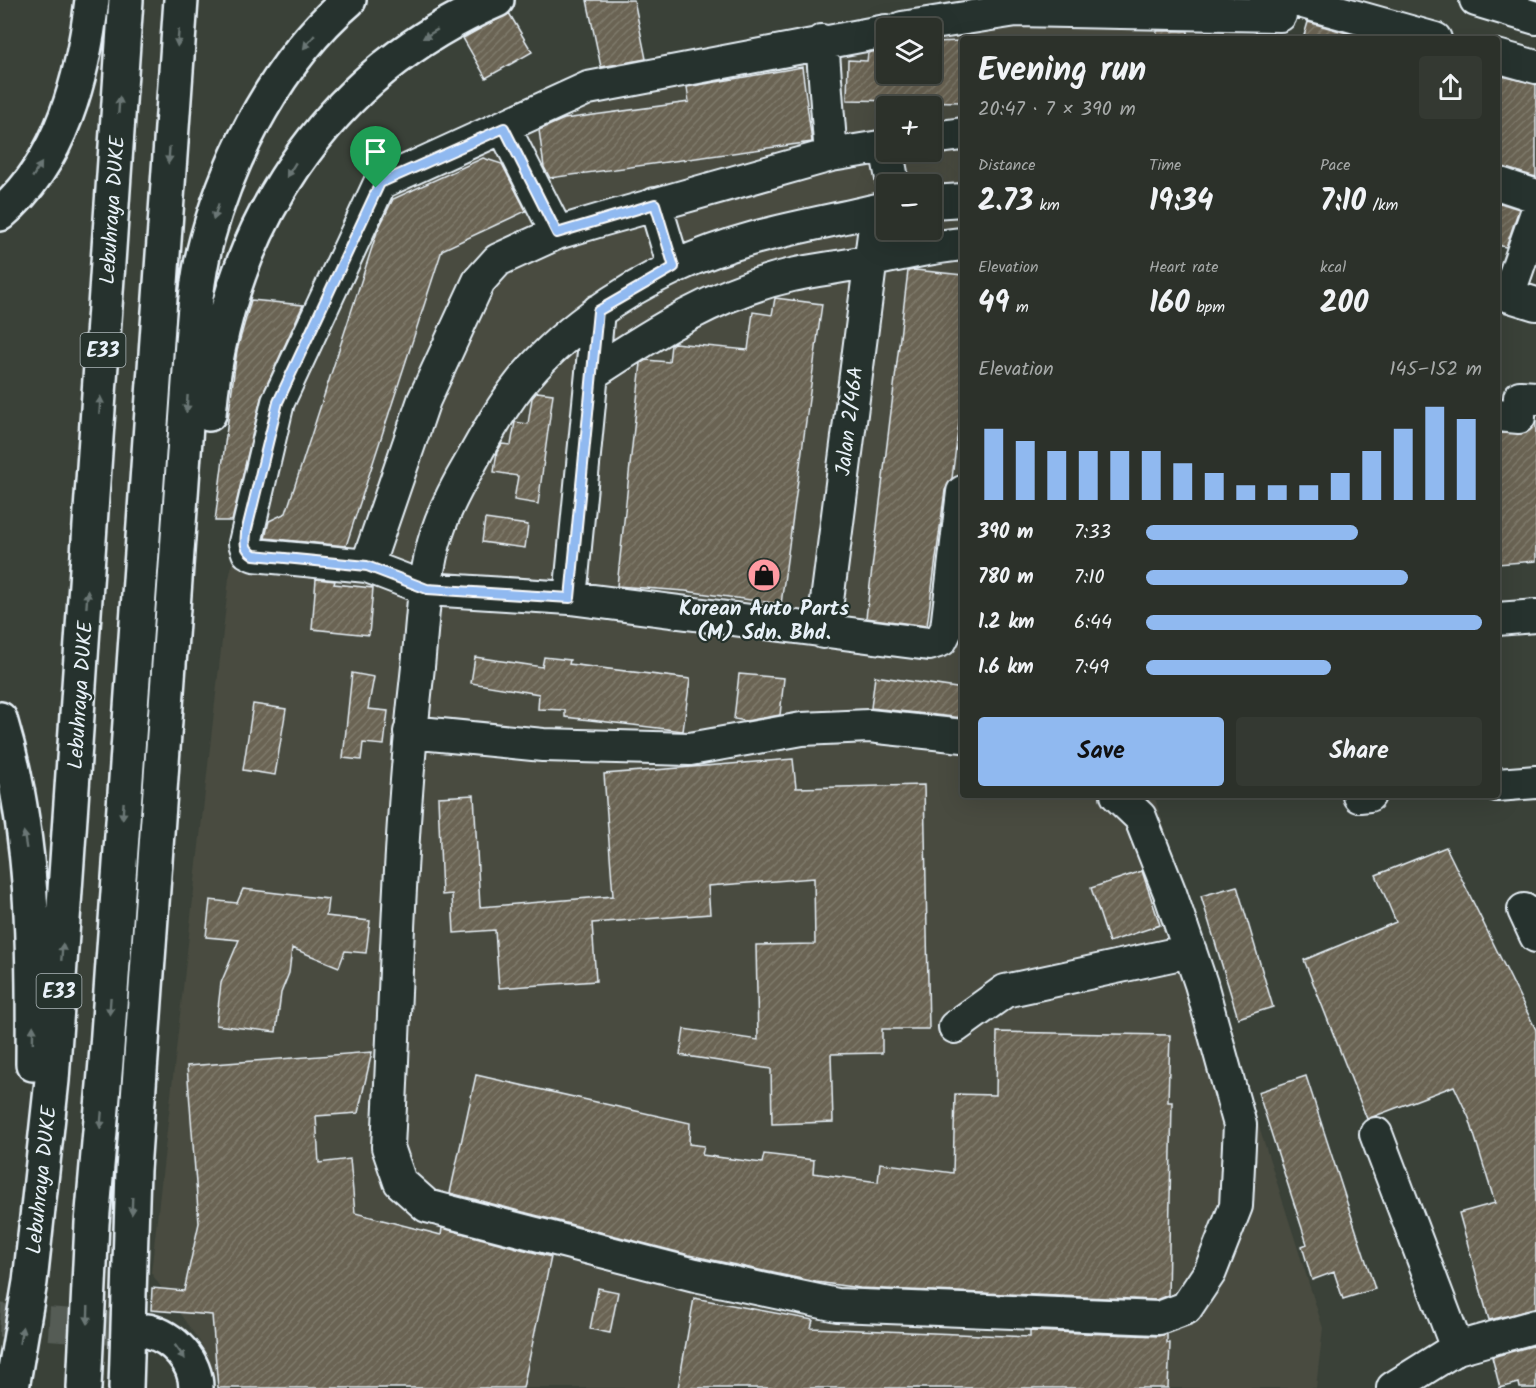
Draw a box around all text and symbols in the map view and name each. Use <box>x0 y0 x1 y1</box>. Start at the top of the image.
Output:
map controls <box>876 18 942 240</box>
button: layers <box>876 18 942 84</box>
one-way arrow <box>173 28 183 47</box>
one-way arrow <box>422 29 438 40</box>
one-way arrow <box>302 34 315 50</box>
text: Evening run <box>978 45 1146 98</box>
button: share <box>1419 56 1482 119</box>
text: 20:47 · 7 × 390 m <box>978 94 1136 126</box>
one-way arrow <box>115 96 124 115</box>
button: + <box>876 96 942 162</box>
pin <box>350 126 401 188</box>
street label: Lebuhraya DUKE <box>92 134 135 286</box>
icon: arrive <box>359 135 392 168</box>
one-way arrow <box>164 145 174 164</box>
text: Distance <box>978 153 1036 178</box>
text: Time <box>1149 153 1181 178</box>
text: Pace <box>1320 153 1351 178</box>
one-way arrow <box>286 161 297 178</box>
one-way arrow <box>32 162 43 178</box>
button: − <box>876 174 942 240</box>
text: 2.73 <box>978 178 1033 226</box>
text: 19:34 <box>1149 178 1213 226</box>
text: 7:10 <box>1320 178 1366 226</box>
text: km <box>1033 193 1060 218</box>
text: /km <box>1366 193 1398 218</box>
one-way arrow <box>210 203 220 221</box>
text: Elevation <box>978 255 1039 280</box>
text: Heart rate <box>1149 255 1219 280</box>
text: kcal <box>1320 255 1346 280</box>
text: 49 <box>978 280 1010 328</box>
text: 160 <box>1149 280 1190 328</box>
text: 200 <box>1320 280 1368 328</box>
text: m <box>1010 295 1029 320</box>
text: bpm <box>1190 295 1225 320</box>
road number: E33 <box>80 333 126 367</box>
text: Elevation <box>978 354 1054 386</box>
text: 145–152 m <box>1389 354 1482 386</box>
street label: Jalan 2/46A <box>827 365 874 478</box>
one-way arrow <box>95 395 104 414</box>
one-way arrow <box>182 395 192 414</box>
text: 390 m <box>978 517 1033 549</box>
text: 7:33 <box>1074 517 1111 549</box>
shop icon: Korean Auto Parts (M) Sdn. Bhd. <box>746 557 782 593</box>
text: 780 m <box>978 562 1034 594</box>
text: 7:10 <box>1074 562 1104 594</box>
one-way arrow <box>82 590 91 609</box>
place label: Korean Auto Parts (M) Sdn. Bhd. <box>679 593 849 650</box>
text: 1.2 km <box>978 607 1034 639</box>
text: 6:44 <box>1074 607 1112 639</box>
street label: Lebuhraya DUKE <box>60 619 103 771</box>
text: 1.6 km <box>978 652 1034 684</box>
text: 7:49 <box>1074 652 1109 684</box>
button: Save <box>978 717 1224 786</box>
button: Share <box>1236 717 1482 786</box>
one-way arrow <box>119 802 128 821</box>
one-way arrow <box>20 830 29 849</box>
one-way arrow <box>57 942 66 961</box>
road number: E33 <box>36 974 82 1008</box>
one-way arrow <box>105 996 114 1015</box>
one-way arrow <box>28 1025 38 1044</box>
street label: Lebuhraya DUKE <box>18 1104 67 1256</box>
one-way arrow <box>96 1111 105 1130</box>
one-way arrow <box>127 1197 136 1216</box>
one-way arrow <box>83 1305 92 1324</box>
one-way arrow <box>17 1325 26 1344</box>
one-way arrow <box>174 1344 186 1360</box>

